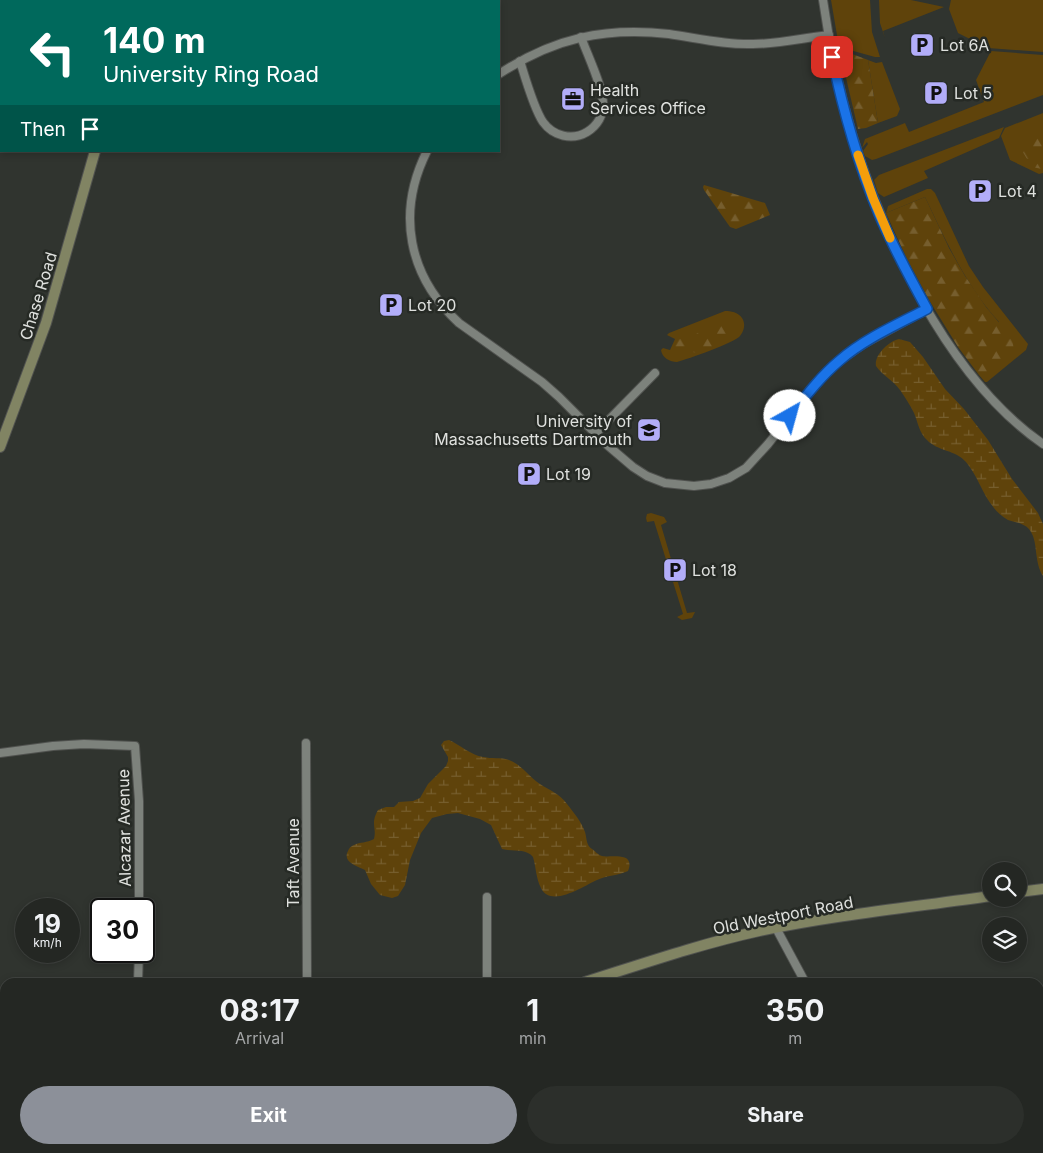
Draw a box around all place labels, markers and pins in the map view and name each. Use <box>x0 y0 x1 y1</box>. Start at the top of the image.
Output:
parking icon: Lot 6A <box>909 32 935 58</box>
place label: Lot 6A <box>940 35 989 55</box>
pin <box>811 36 853 78</box>
place label: Health Services Office <box>590 80 706 118</box>
parking icon: Lot 5 <box>923 80 949 106</box>
place label: Lot 5 <box>954 83 992 103</box>
office icon: Health Services Office <box>560 86 586 112</box>
parking icon: Lot 4 <box>967 178 993 204</box>
place label: Lot 4 <box>998 181 1037 201</box>
parking icon: Lot 20 <box>378 292 404 318</box>
place label: Lot 20 <box>408 295 456 315</box>
place label: University of Massachusetts Dartmouth <box>434 411 632 449</box>
school or university icon: University of Massachusetts Dartmouth <box>636 417 662 443</box>
parking icon: Lot 19 <box>516 461 542 487</box>
place label: Lot 19 <box>546 464 591 484</box>
parking icon: Lot 18 <box>662 557 688 583</box>
place label: Lot 18 <box>692 560 737 580</box>

